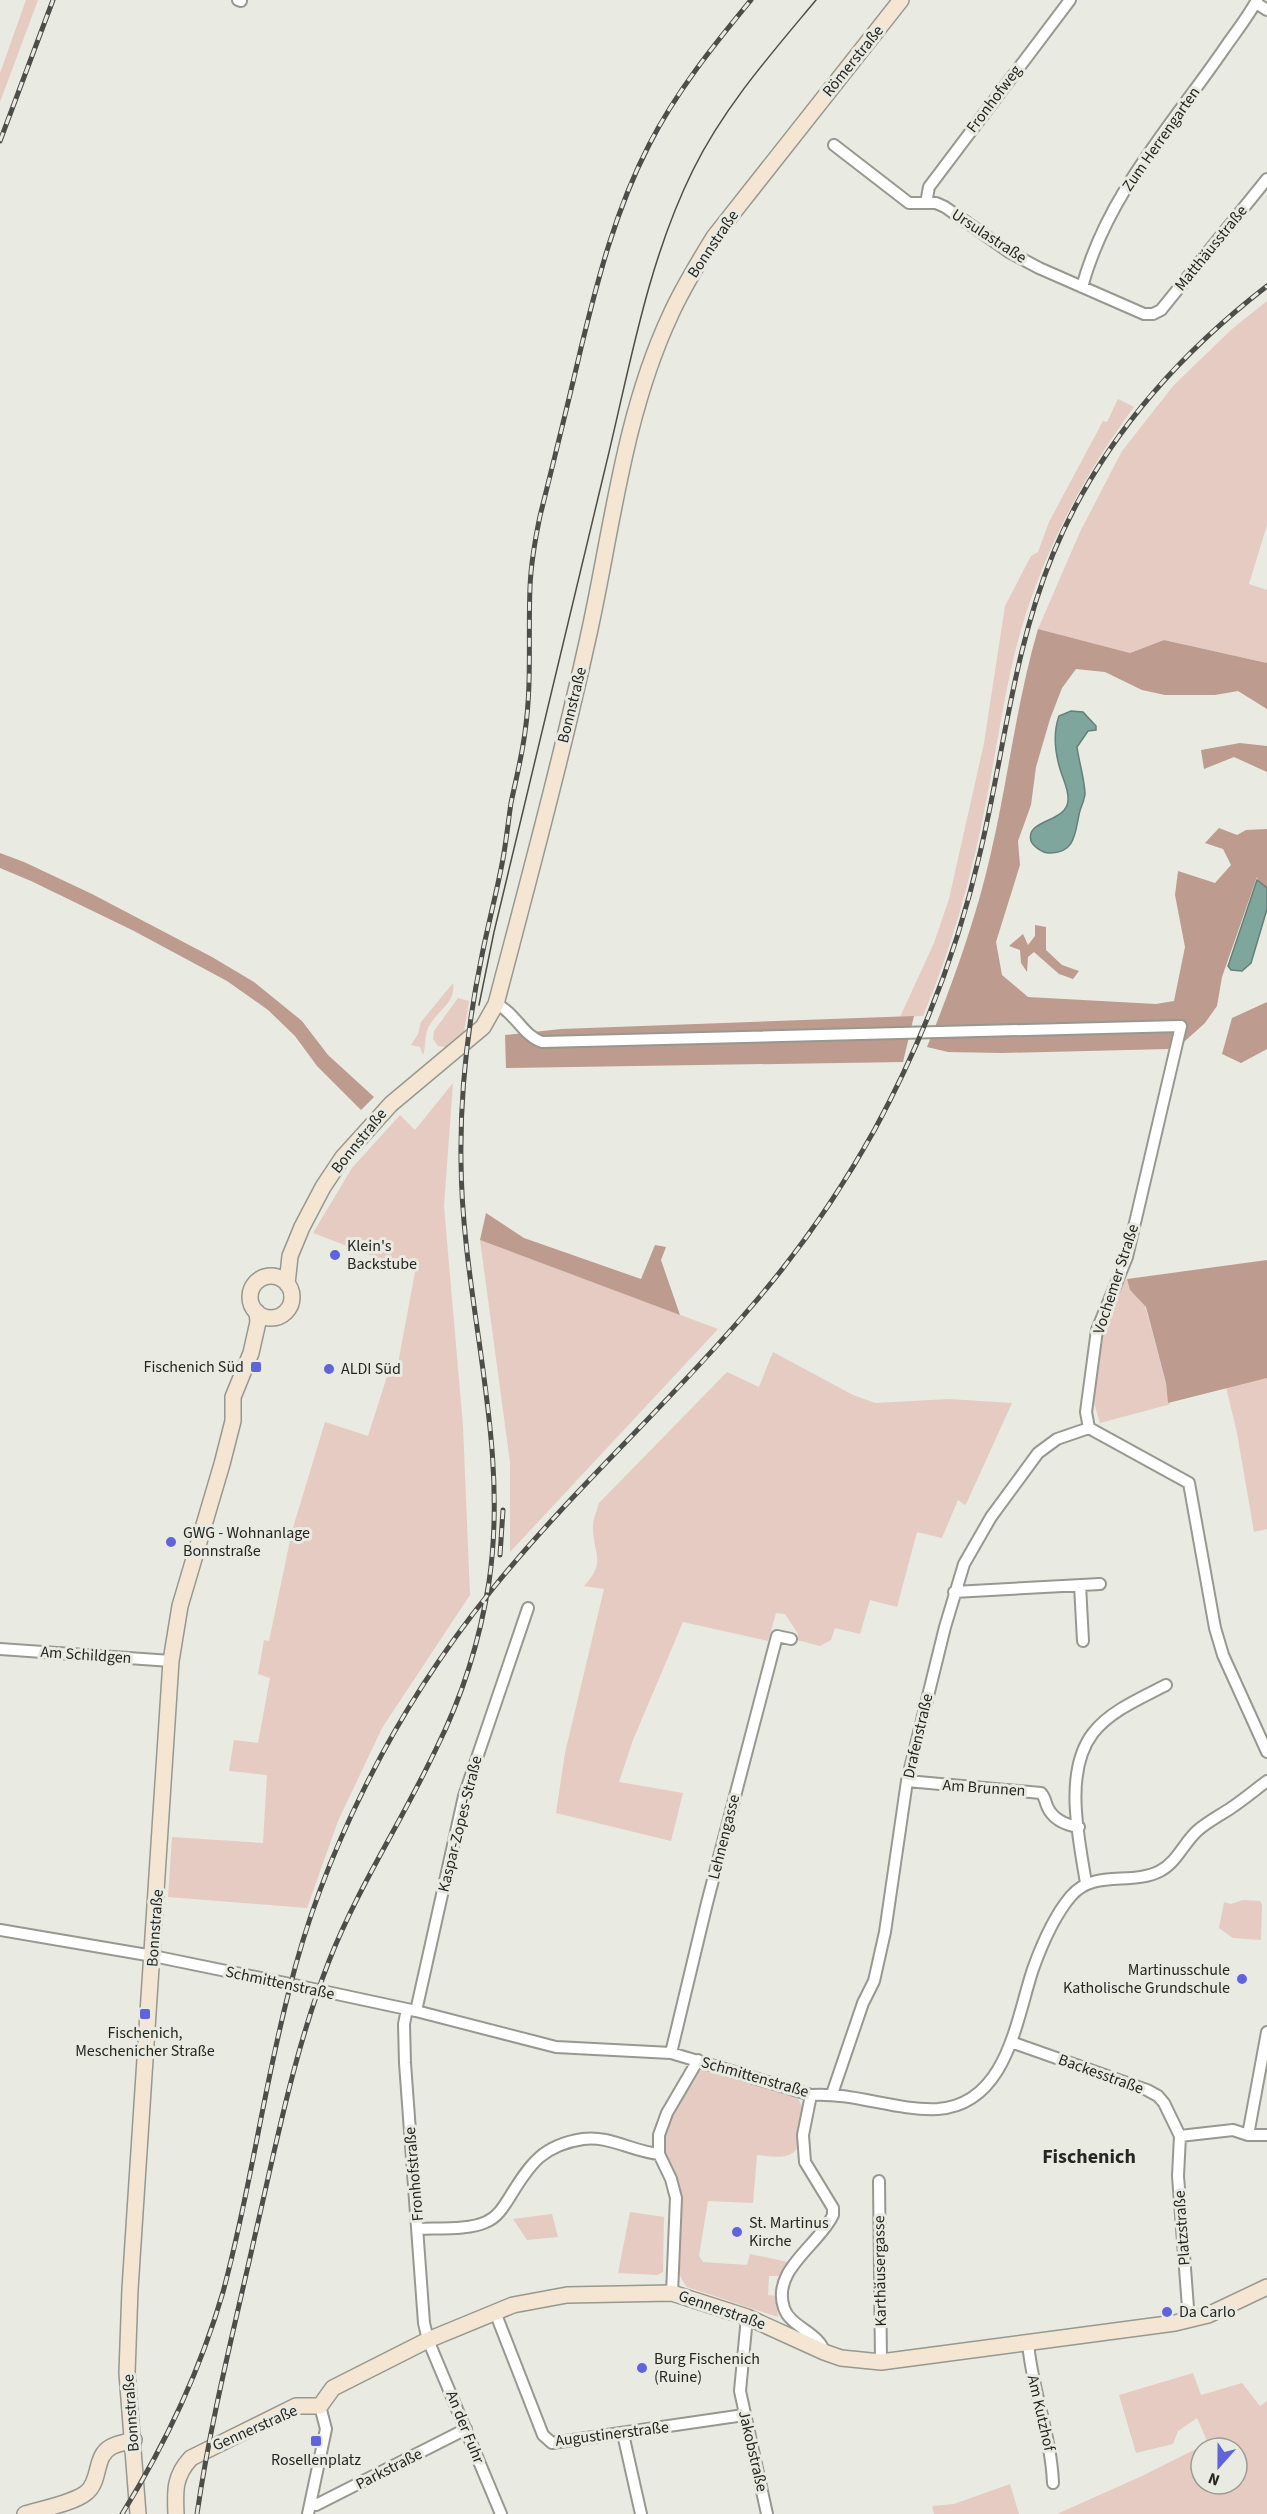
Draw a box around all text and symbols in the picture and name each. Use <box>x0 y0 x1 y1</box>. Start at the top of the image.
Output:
street label: Römerstraße <box>817 20 889 102</box>
street label: Fronhofweg <box>961 61 1027 137</box>
street label: Zum Herrengarten <box>1117 82 1205 196</box>
street label: Matthäusstraße <box>1170 200 1252 295</box>
street label: Ursulastraße <box>947 203 1031 269</box>
street label: Bonnstraße <box>682 206 744 282</box>
street label: Bonnstraße <box>552 665 592 745</box>
street label: Bonnstraße <box>326 1104 392 1178</box>
street label: Vochemer Straße <box>1088 1221 1144 1337</box>
place label: Klein's Backstube <box>347 1235 417 1275</box>
marker: Klein's Backstube <box>328 1248 342 1262</box>
place label: Fischenich Süd <box>144 1356 244 1378</box>
place label: ALDI Süd <box>341 1358 401 1380</box>
marker: Fischenich Süd <box>249 1360 263 1374</box>
marker: ALDI Süd <box>322 1362 336 1376</box>
place label: GWG - Wohnanlage Bonnstraße <box>183 1522 310 1562</box>
marker: GWG - Wohnanlage Bonnstraße <box>164 1535 178 1549</box>
street label: Am Schildgen <box>40 1641 132 1669</box>
street label: Drafenstraße <box>898 1691 938 1781</box>
street label: Kaspar-Zopes-Straße <box>432 1753 488 1895</box>
street label: Am Brunnen <box>942 1774 1026 1802</box>
street label: Lehnengasse <box>703 1792 745 1882</box>
street label: Bonnstraße <box>141 1888 169 1968</box>
place label: Martinusschule Katholische Grundschule <box>1063 1959 1230 1999</box>
street label: Schmittenstraße <box>223 1961 337 2005</box>
marker: Martinusschule Katholische Grundschule <box>1235 1972 1249 1986</box>
marker: Fischenich, Meschenicher Straße <box>138 2007 152 2021</box>
place label: Fischenich, Meschenicher Straße <box>75 2022 215 2062</box>
street label: Backesstraße <box>1055 2048 1147 2100</box>
street label: Schmittenstraße <box>699 2051 811 2103</box>
street label: Fronhofstraße <box>399 2126 429 2222</box>
district label: Fischenich <box>1042 2143 1136 2171</box>
street label: Platzstraße <box>1168 2190 1196 2266</box>
place label: St. Martinus Kirche <box>749 2212 829 2252</box>
street label: Karthäusergasse <box>868 2215 892 2327</box>
marker: St. Martinus Kirche <box>730 2225 744 2239</box>
street label: Gennerstraße <box>675 2285 769 2335</box>
place label: Da Carlo <box>1179 2301 1236 2323</box>
marker: Da Carlo <box>1160 2305 1174 2319</box>
place label: Burg Fischenich (Ruine) <box>654 2348 760 2388</box>
marker: Burg Fischenich (Ruine) <box>635 2361 649 2375</box>
street label: Bonnstraße <box>117 2373 145 2453</box>
street label: Am Kutzhof <box>1022 2373 1061 2454</box>
street label: An der Fuhr <box>440 2387 490 2467</box>
street label: Gennerstraße <box>209 2399 301 2457</box>
street label: Jakobstraße <box>733 2408 773 2494</box>
street label: Augustinerstraße <box>554 2416 670 2452</box>
marker: Rosellenplatz <box>309 2434 323 2448</box>
north arrow <box>1189 2436 1249 2496</box>
street label: Parkstraße <box>352 2443 426 2495</box>
place label: Rosellenplatz <box>271 2449 361 2471</box>
text: N <box>1205 2467 1223 2491</box>

